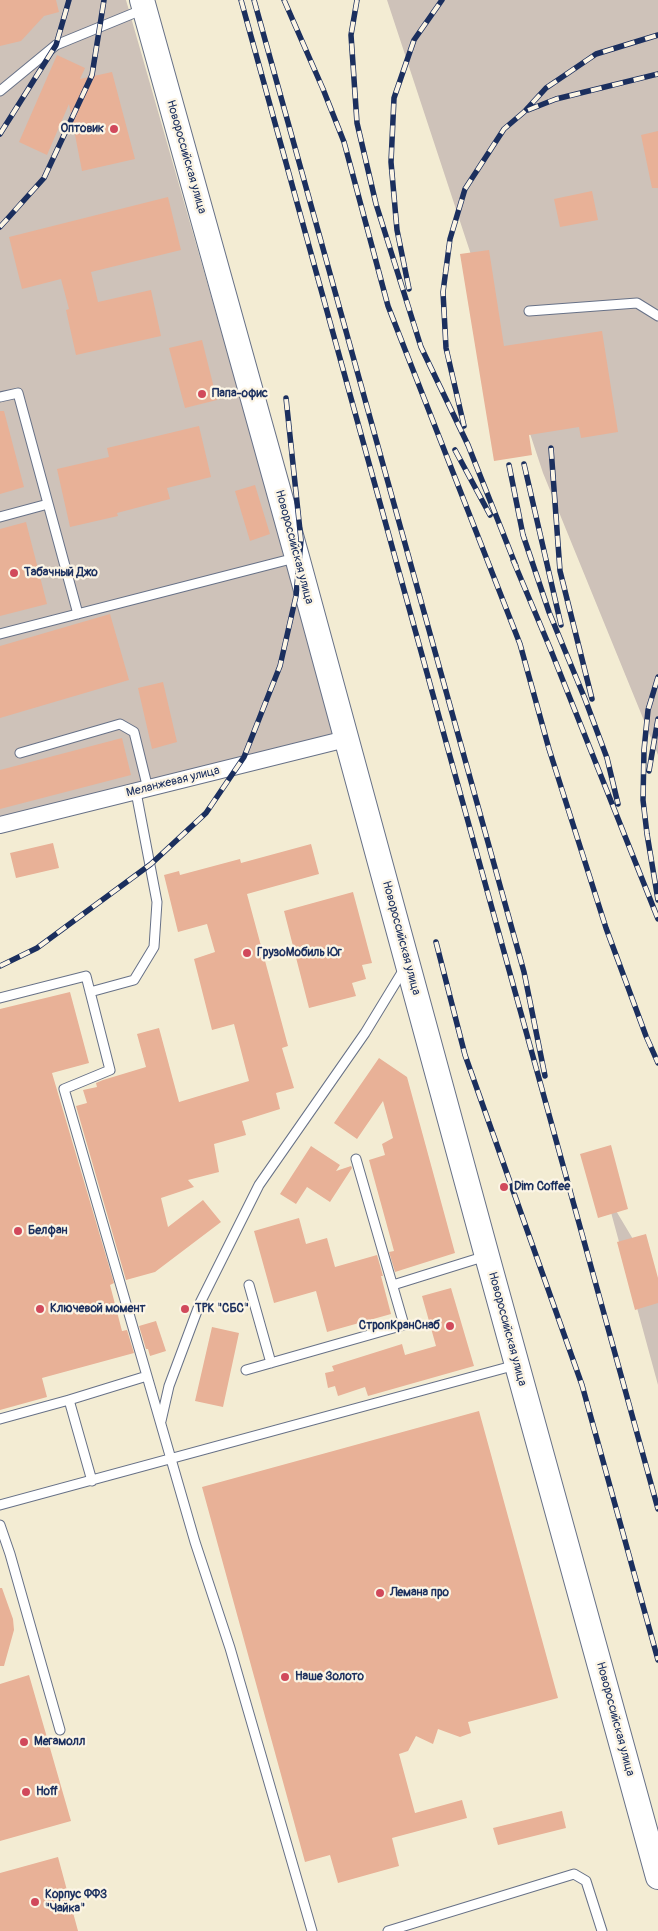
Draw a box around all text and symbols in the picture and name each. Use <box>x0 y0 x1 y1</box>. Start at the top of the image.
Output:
street label: Новороссийская улица <box>163 98 209 216</box>
place label: Оптовик <box>60 122 104 136</box>
marker: Оптовик <box>108 123 120 135</box>
place label: Папа-офис <box>212 387 268 401</box>
marker: Папа-офис <box>196 388 208 400</box>
street label: Новороссийская улица <box>272 488 316 606</box>
place label: Табачный Джо <box>24 566 98 580</box>
marker: Табачный Джо <box>8 567 20 579</box>
street label: Меланжевая улица <box>125 763 221 801</box>
street label: Новороссийская улица <box>379 879 423 997</box>
place label: ГрузоМобиль Юг <box>257 946 342 960</box>
marker: ГрузоМобиль Юг <box>241 947 253 959</box>
place label: Dim Coffee <box>514 1180 570 1194</box>
marker: Dim Coffee <box>498 1181 510 1193</box>
place label: Белфан <box>28 1224 67 1238</box>
marker: Белфан <box>12 1225 24 1237</box>
street label: Новороссийская улица <box>485 1270 529 1388</box>
place label: Ключевой момент <box>50 1302 145 1316</box>
place label: ТРК "СБС" <box>195 1302 249 1316</box>
marker: Ключевой момент <box>34 1303 46 1315</box>
marker: ТРК "СБС" <box>179 1303 191 1315</box>
place label: СтропКранСнаб <box>359 1319 440 1333</box>
marker: СтропКранСнаб <box>444 1320 456 1332</box>
place label: Лемана про <box>390 1586 449 1600</box>
marker: Лемана про <box>374 1587 386 1599</box>
street label: Новороссийская улица <box>593 1660 637 1778</box>
place label: Наше Золото <box>295 1670 364 1684</box>
marker: Наше Золото <box>279 1671 291 1683</box>
place label: Мегамолл <box>34 1735 85 1749</box>
marker: Мегамолл <box>18 1736 30 1748</box>
place label: Hoff <box>36 1785 58 1799</box>
marker: Hoff <box>20 1786 32 1798</box>
place label: Корпус ФФЗ "Чайка" <box>45 1888 107 1916</box>
marker: Корпус ФФЗ "Чайка" <box>29 1896 41 1908</box>

